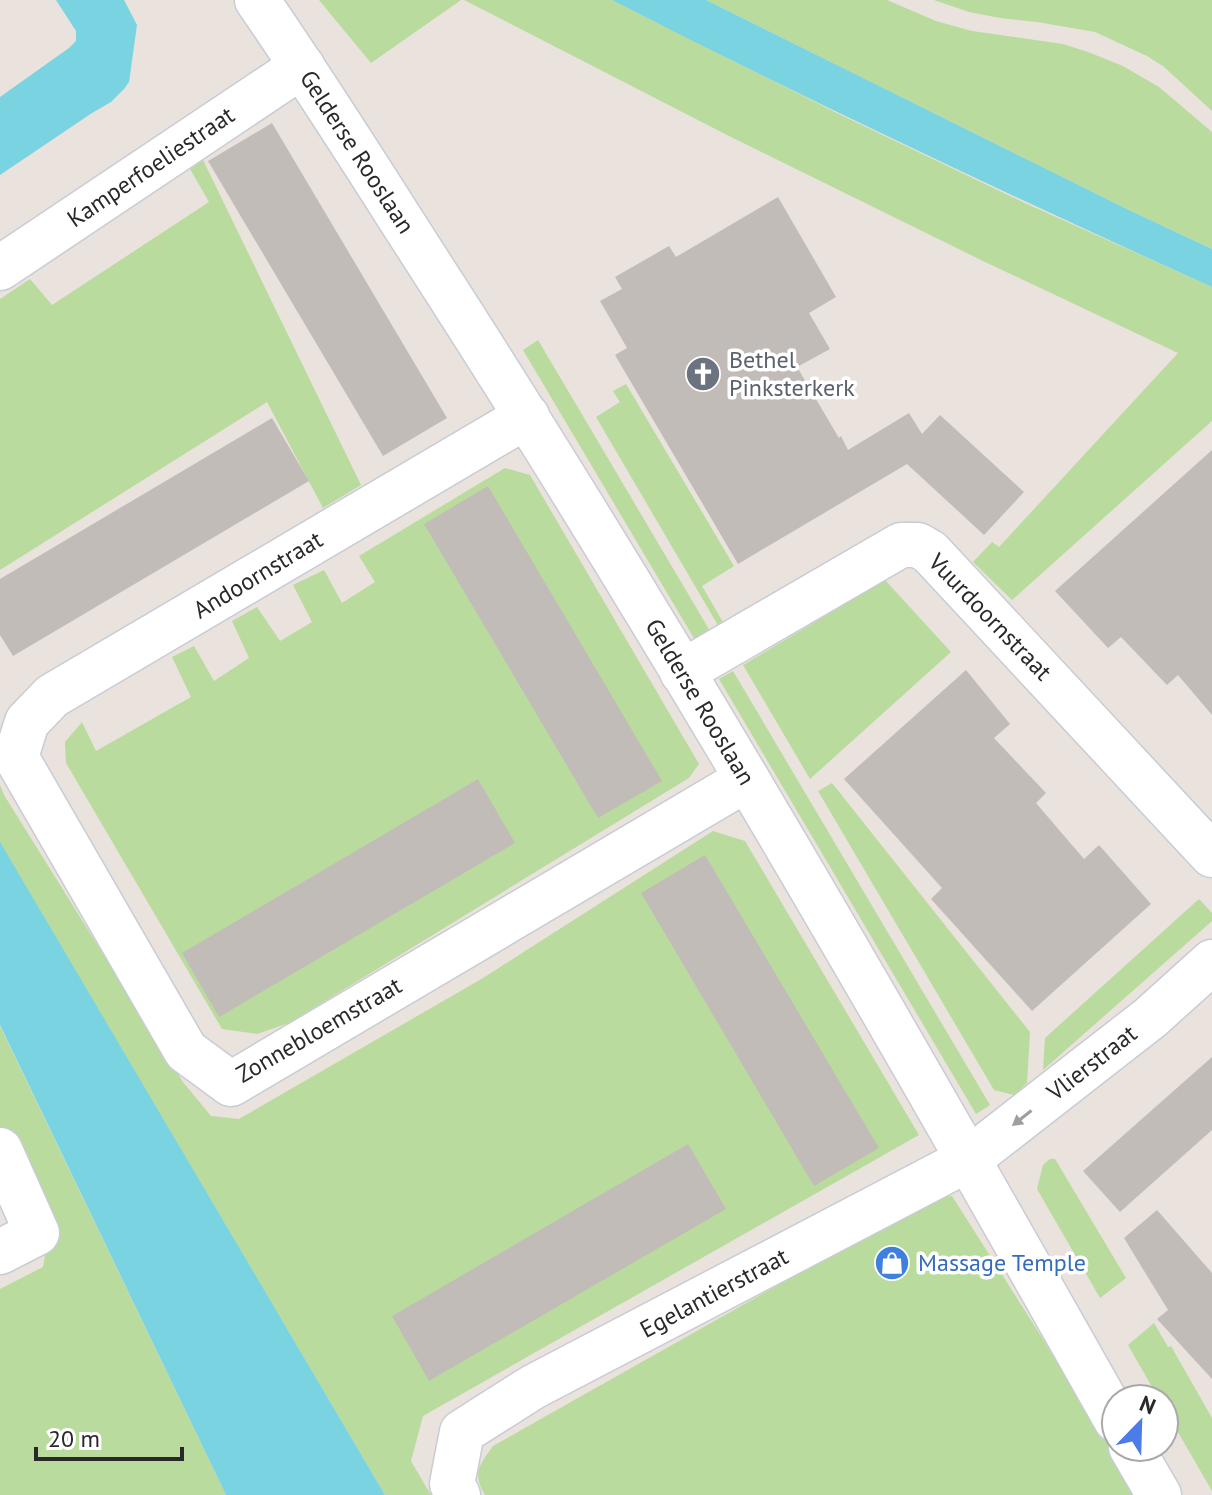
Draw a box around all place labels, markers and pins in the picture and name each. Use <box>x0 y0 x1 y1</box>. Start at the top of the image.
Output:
place label: Bethel Pinksterkerk <box>729 344 855 403</box>
church icon: Bethel Pinksterkerk <box>684 355 722 393</box>
shop icon: Massage Temple <box>873 1244 911 1282</box>
place label: Massage Temple <box>918 1247 1086 1278</box>

